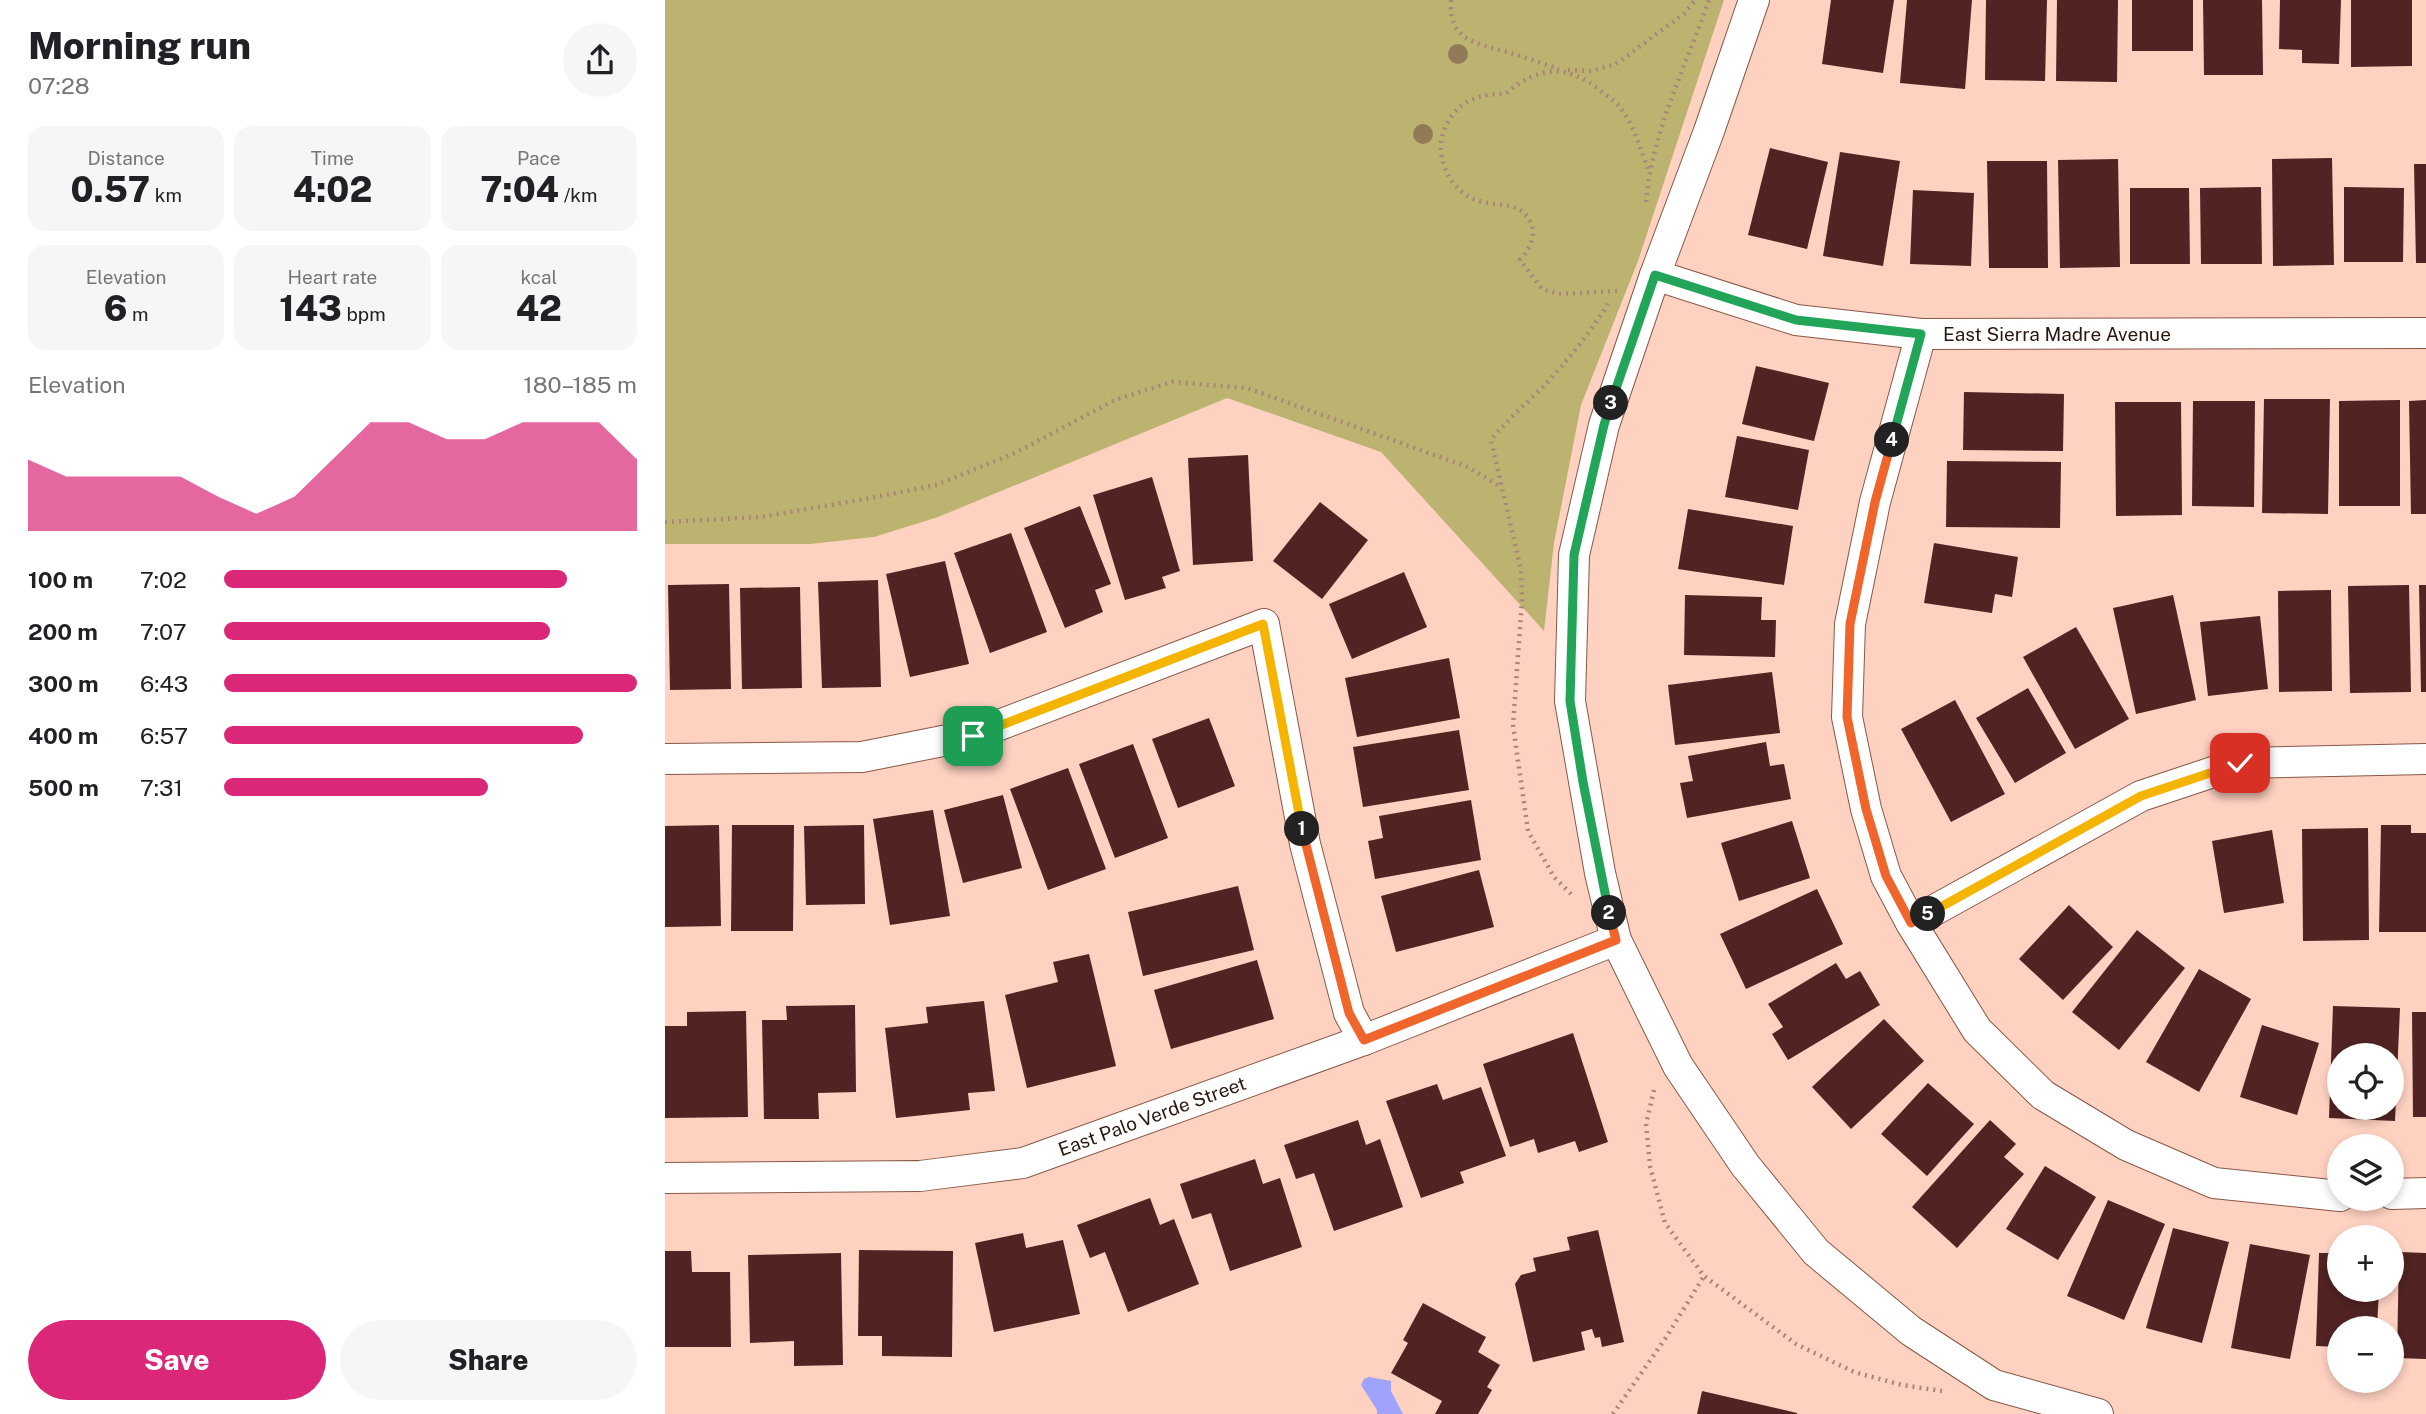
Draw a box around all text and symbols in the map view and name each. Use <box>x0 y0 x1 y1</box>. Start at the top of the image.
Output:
text: Morning run <box>28 23 251 68</box>
button: share <box>563 23 637 97</box>
text: 07:28 <box>28 72 90 99</box>
text: Distance <box>88 147 165 169</box>
text: Time <box>311 147 354 169</box>
text: Pace <box>517 147 561 169</box>
text: 0.57 <box>70 169 150 210</box>
text: 4:02 <box>293 169 372 210</box>
text: 7:04 <box>480 169 559 210</box>
text: km <box>150 184 182 206</box>
text: /km <box>559 184 597 206</box>
text: Elevation <box>86 266 166 288</box>
text: Heart rate <box>288 266 377 288</box>
text: kcal <box>520 266 557 288</box>
text: 6 <box>104 288 127 329</box>
text: 143 <box>279 288 342 329</box>
text: 42 <box>516 288 562 329</box>
text: m <box>127 303 149 325</box>
text: bpm <box>342 303 386 325</box>
street label: East Sierra Madre Avenue <box>1943 323 2171 345</box>
text: Elevation <box>28 371 126 398</box>
text: 180–185 m <box>523 371 637 398</box>
pin: 3 <box>1593 386 1629 420</box>
text: 3 <box>1604 391 1617 413</box>
pin: 4 <box>1875 422 1909 458</box>
text: 4 <box>1885 428 1898 450</box>
text: 100 m <box>28 566 93 593</box>
text: 7:02 <box>140 566 187 593</box>
text: 200 m <box>28 618 98 645</box>
text: 7:07 <box>140 618 186 645</box>
text: 300 m <box>28 670 99 697</box>
text: 6:43 <box>140 670 188 697</box>
pin <box>943 706 1003 766</box>
icon: arrive <box>954 717 992 755</box>
text: 400 m <box>28 722 98 749</box>
text: 6:57 <box>140 722 188 749</box>
pin <box>2210 733 2270 793</box>
icon: check <box>2221 744 2259 782</box>
text: 500 m <box>28 774 99 801</box>
text: 7:31 <box>140 774 183 801</box>
pin: 1 <box>1285 812 1319 846</box>
text: 1 <box>1297 817 1306 839</box>
pin: 2 <box>1591 895 1627 930</box>
pin: 5 <box>1911 897 1945 932</box>
text: 2 <box>1602 901 1615 923</box>
text: 5 <box>1921 902 1934 924</box>
map controls <box>2327 1043 2404 1393</box>
button: locate <box>2327 1043 2404 1120</box>
street label: East Palo Verde Street <box>1055 1072 1249 1160</box>
button: layers <box>2327 1134 2404 1211</box>
button: + <box>2327 1225 2404 1302</box>
button: − <box>2327 1316 2404 1393</box>
button: Save <box>28 1320 326 1400</box>
button: Share <box>340 1320 637 1400</box>

